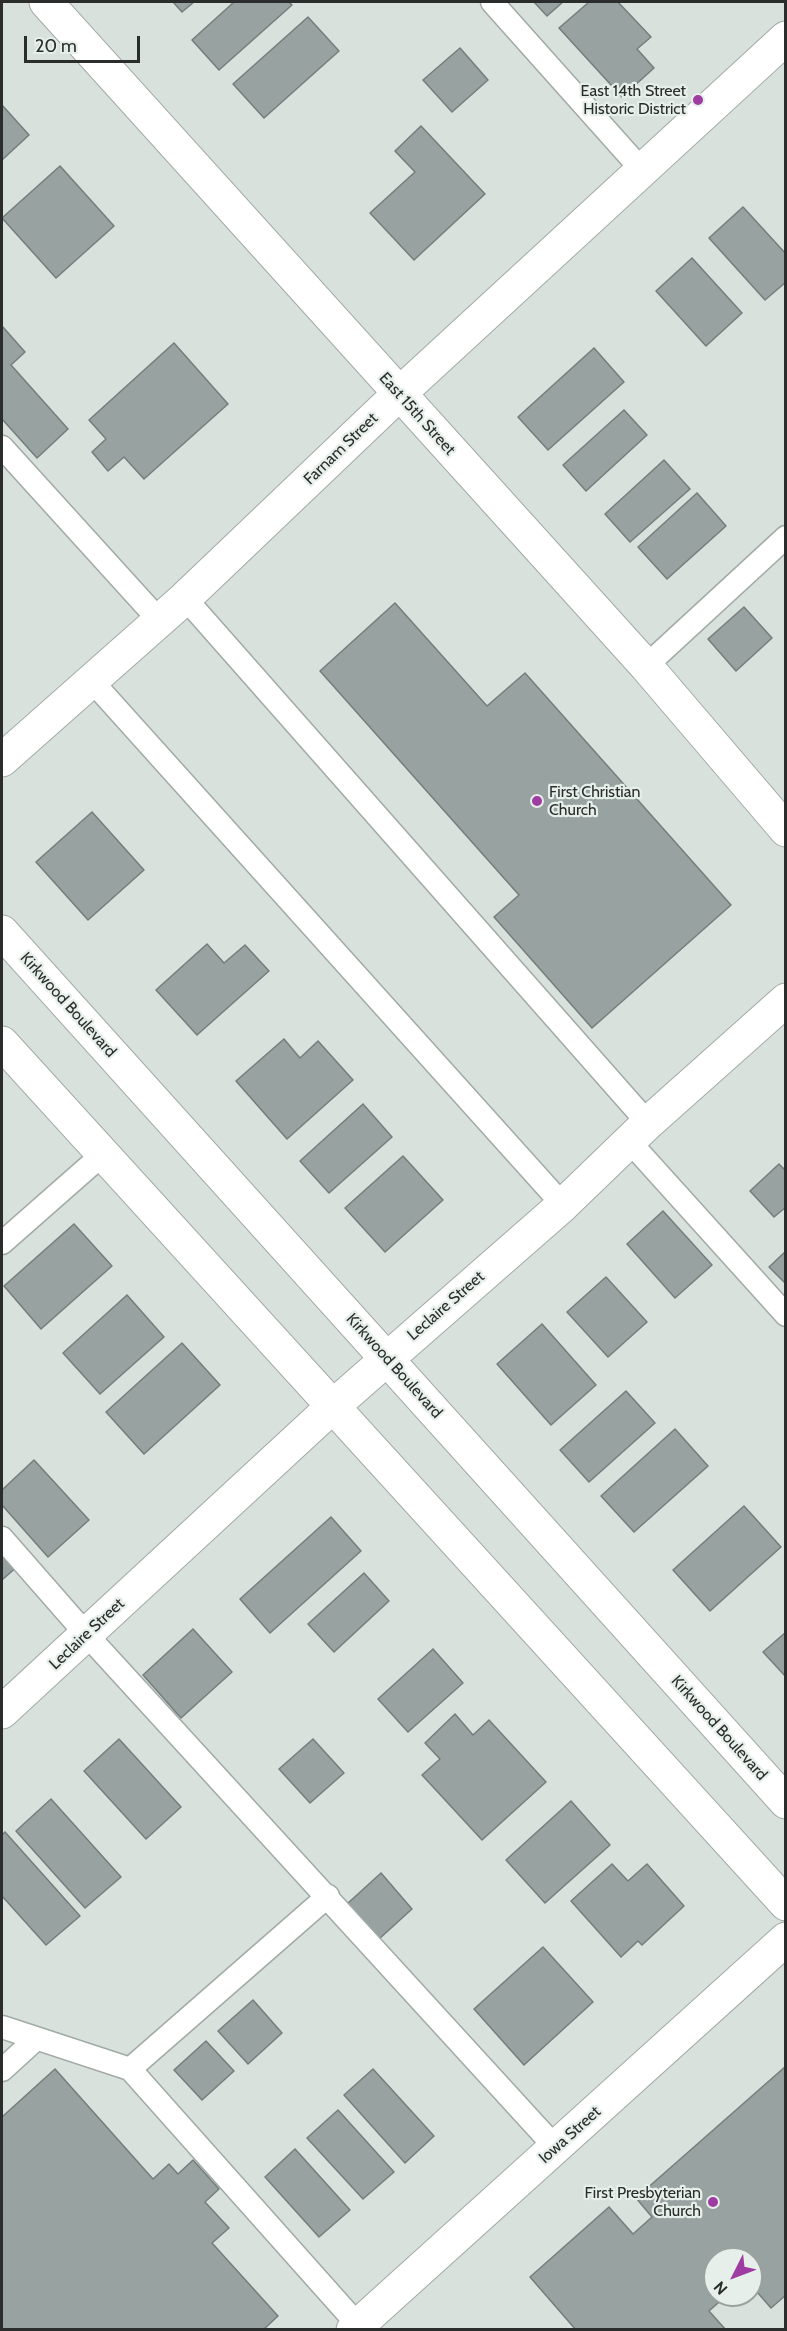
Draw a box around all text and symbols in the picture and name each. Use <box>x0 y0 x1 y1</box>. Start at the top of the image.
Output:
scale bar <box>27 24 142 62</box>
text: 20 m <box>35 35 77 57</box>
place label: East 14th Street Historic District <box>581 81 686 119</box>
marker: East 14th Street Historic District <box>691 93 705 107</box>
street label: East 15th Street <box>375 369 459 459</box>
street label: Farnam Street <box>300 409 382 489</box>
place label: First Christian Church <box>549 782 640 820</box>
marker: First Christian Church <box>530 794 544 808</box>
street label: Kirkwood Boulevard <box>16 949 120 1061</box>
street label: Leclaire Street <box>404 1267 488 1345</box>
street label: Kirkwood Boulevard <box>342 1310 446 1422</box>
street label: Leclaire Street <box>45 1594 129 1674</box>
street label: Kirkwood Boulevard <box>667 1672 771 1784</box>
street label: Iowa Street <box>535 2102 605 2168</box>
place label: First Presbyterian Church <box>585 2183 701 2221</box>
marker: First Presbyterian Church <box>706 2195 720 2209</box>
north arrow <box>703 2247 763 2307</box>
text: N <box>710 2277 732 2299</box>

